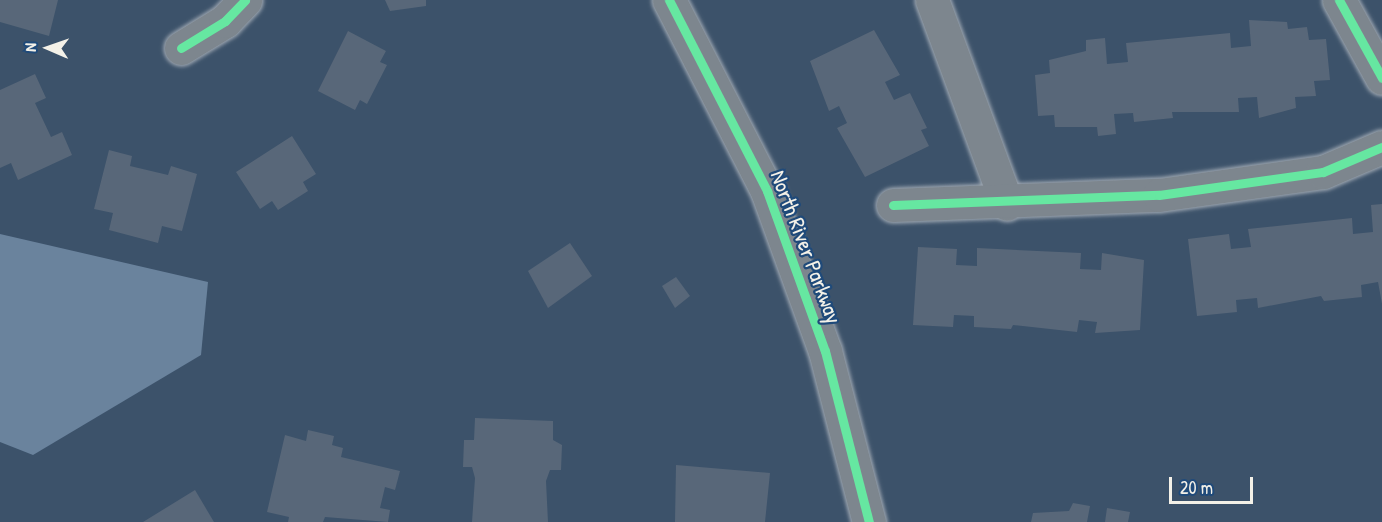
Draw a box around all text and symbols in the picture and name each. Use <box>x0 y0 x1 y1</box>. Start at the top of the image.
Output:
north arrow <box>18 18 78 78</box>
text: N <box>19 43 41 52</box>
street label: North River Parkway <box>765 167 847 327</box>
scale bar <box>1172 465 1256 503</box>
text: 20 m <box>1180 475 1213 500</box>

